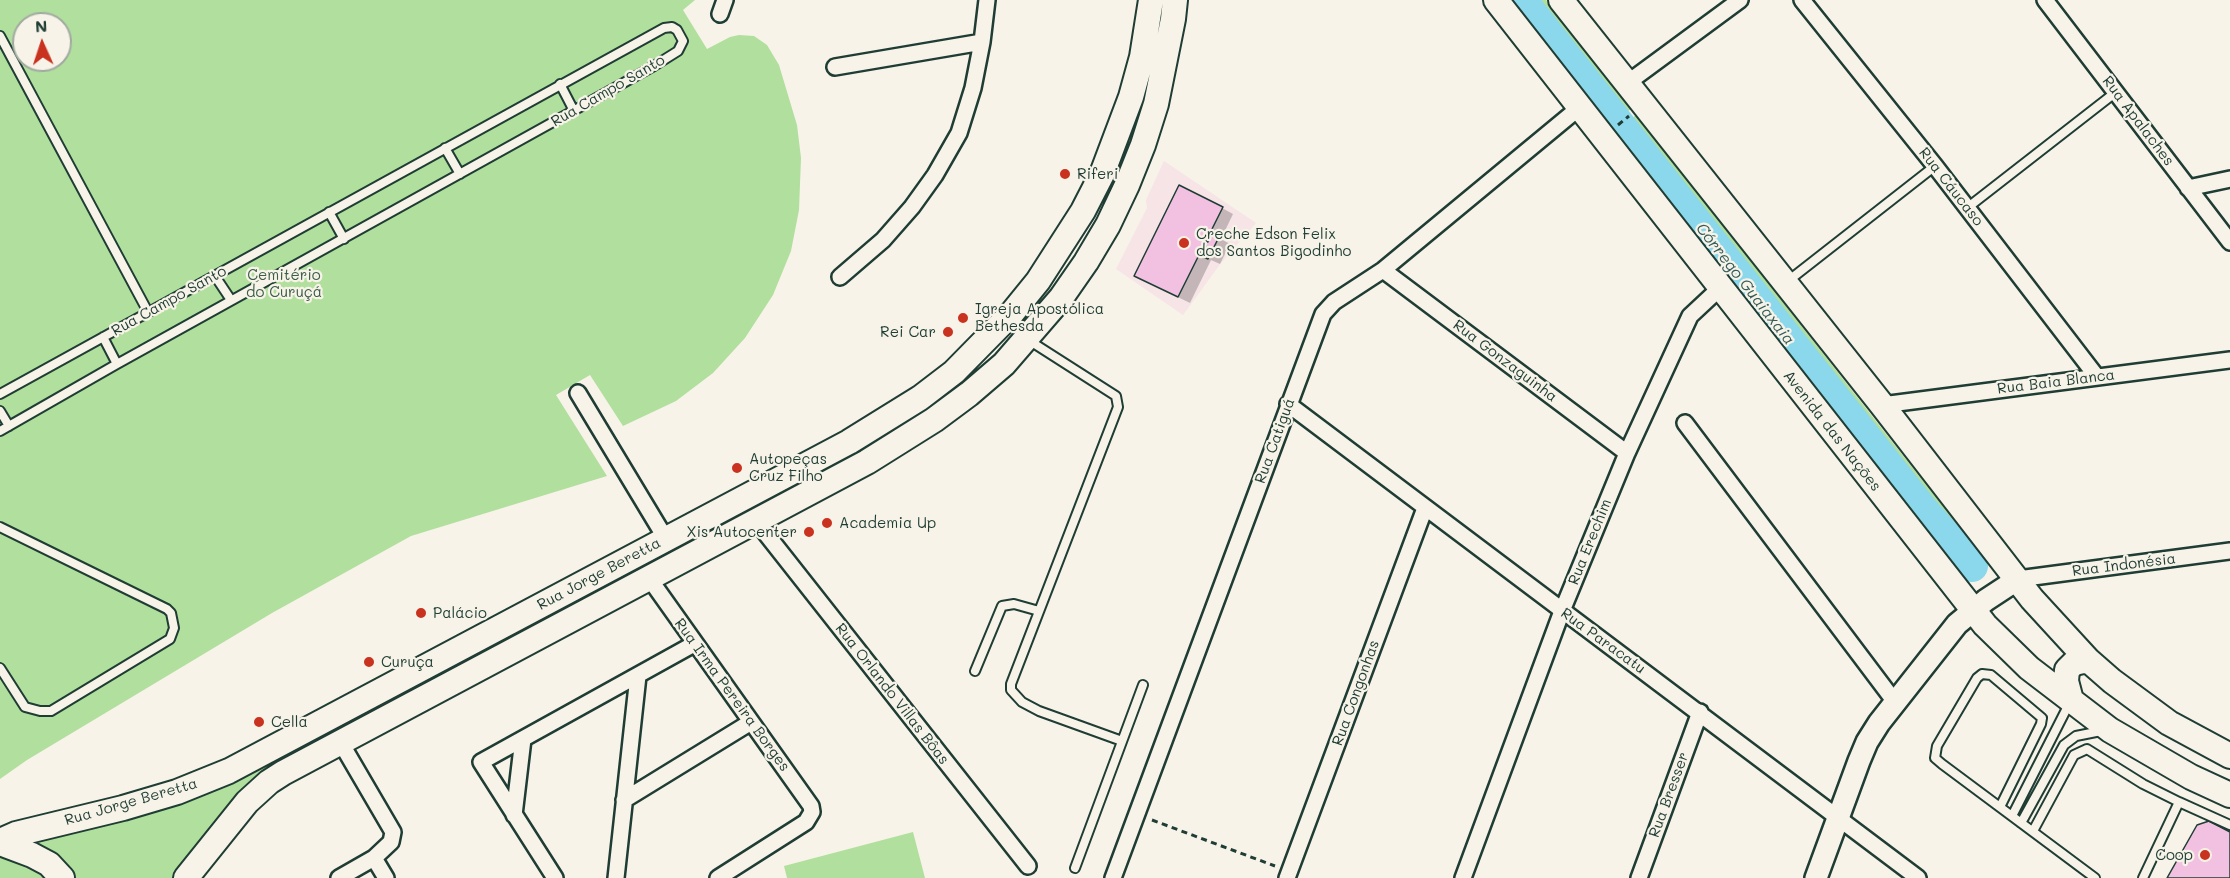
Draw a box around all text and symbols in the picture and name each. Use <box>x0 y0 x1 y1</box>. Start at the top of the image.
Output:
north arrow <box>12 12 72 72</box>
text: N <box>35 15 48 36</box>
street label: Rua Campo Santo <box>548 51 668 131</box>
street label: Rua Apalaches <box>2098 72 2178 170</box>
street label: Rua Cáucaso <box>1915 144 1987 230</box>
place label: Riferi <box>1077 165 1118 183</box>
marker: Riferi <box>1058 167 1072 181</box>
water label: Córrego Guaiaxaia <box>1692 219 1798 349</box>
place label: Creche Edson Felix dos Santos Bigodinho <box>1196 225 1351 260</box>
marker: Creche Edson Felix dos Santos Bigodinho <box>1177 236 1191 250</box>
street label: Rua Campo Santo <box>108 262 230 340</box>
park label: Cemitério do Curuçá <box>246 266 322 301</box>
place label: Igreja Apostólica Bethesda <box>975 300 1104 335</box>
marker: Igreja Apostólica Bethesda <box>956 311 970 325</box>
street label: Rua Gonzaguinha <box>1449 316 1561 406</box>
place label: Rei Car <box>880 323 936 341</box>
marker: Rei Car <box>941 325 955 339</box>
street label: Rua Baia Blanca <box>1996 366 2116 398</box>
street label: Avenida das Nações <box>1779 367 1885 495</box>
street label: Rua Catiguá <box>1251 396 1299 486</box>
place label: Autopeças Cruz Filho <box>749 450 827 485</box>
marker: Autopeças Cruz Filho <box>730 461 744 475</box>
street label: Rua Erechim <box>1565 496 1615 588</box>
place label: Academia Up <box>839 514 936 532</box>
marker: Academia Up <box>820 516 834 530</box>
place label: Xis Autocenter <box>686 523 797 541</box>
marker: Xis Autocenter <box>802 525 816 539</box>
street label: Rua Jorge Beretta <box>534 534 664 614</box>
street label: Rua Indonésia <box>2071 550 2177 580</box>
place label: Palácio <box>433 604 487 622</box>
street label: Rua Paracatu <box>1557 604 1649 678</box>
marker: Palácio <box>414 606 428 620</box>
street label: Rua Irma Pereira Borges <box>670 615 794 775</box>
street label: Rua Orlando Villas Bôas <box>831 620 953 768</box>
street label: Rua Congonhas <box>1329 638 1383 748</box>
place label: Curuça <box>381 653 434 671</box>
marker: Curuça <box>362 655 376 669</box>
place label: Cella <box>271 713 308 731</box>
marker: Cella <box>252 715 266 729</box>
street label: Rua Bresser <box>1645 750 1693 840</box>
street label: Rua Jorge Beretta <box>62 774 200 830</box>
place label: Coop <box>2155 846 2193 864</box>
marker: Coop <box>2198 848 2212 862</box>

